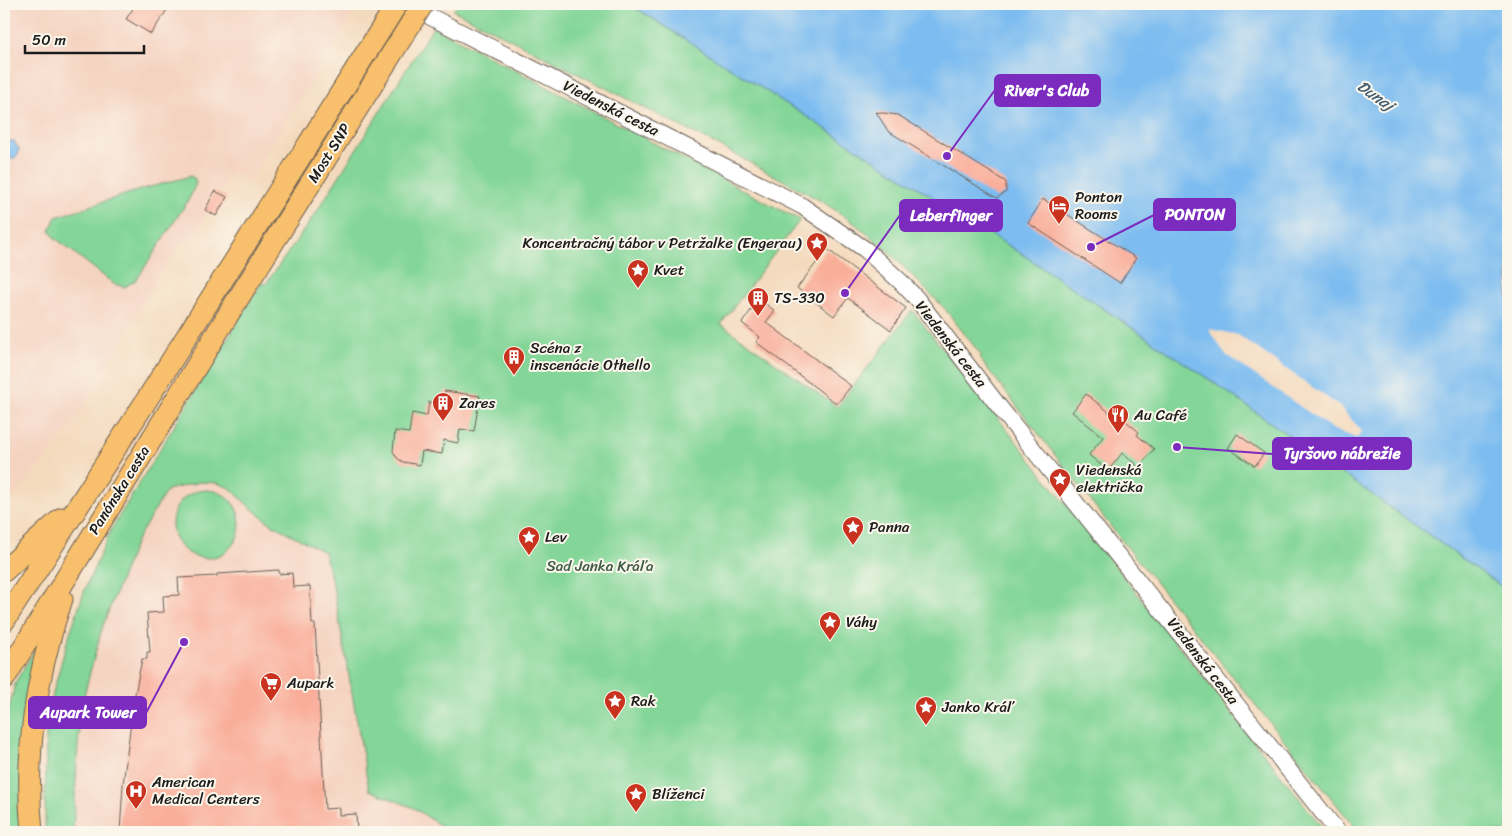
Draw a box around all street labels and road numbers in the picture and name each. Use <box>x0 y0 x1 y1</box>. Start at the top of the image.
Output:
street label: Viedenská cesta <box>558 73 664 144</box>
street label: Most SNP <box>300 118 358 188</box>
street label: Viedenská cesta <box>908 295 994 394</box>
street label: Panónska cesta <box>81 440 157 540</box>
street label: Viedenská cesta <box>1160 612 1246 711</box>

